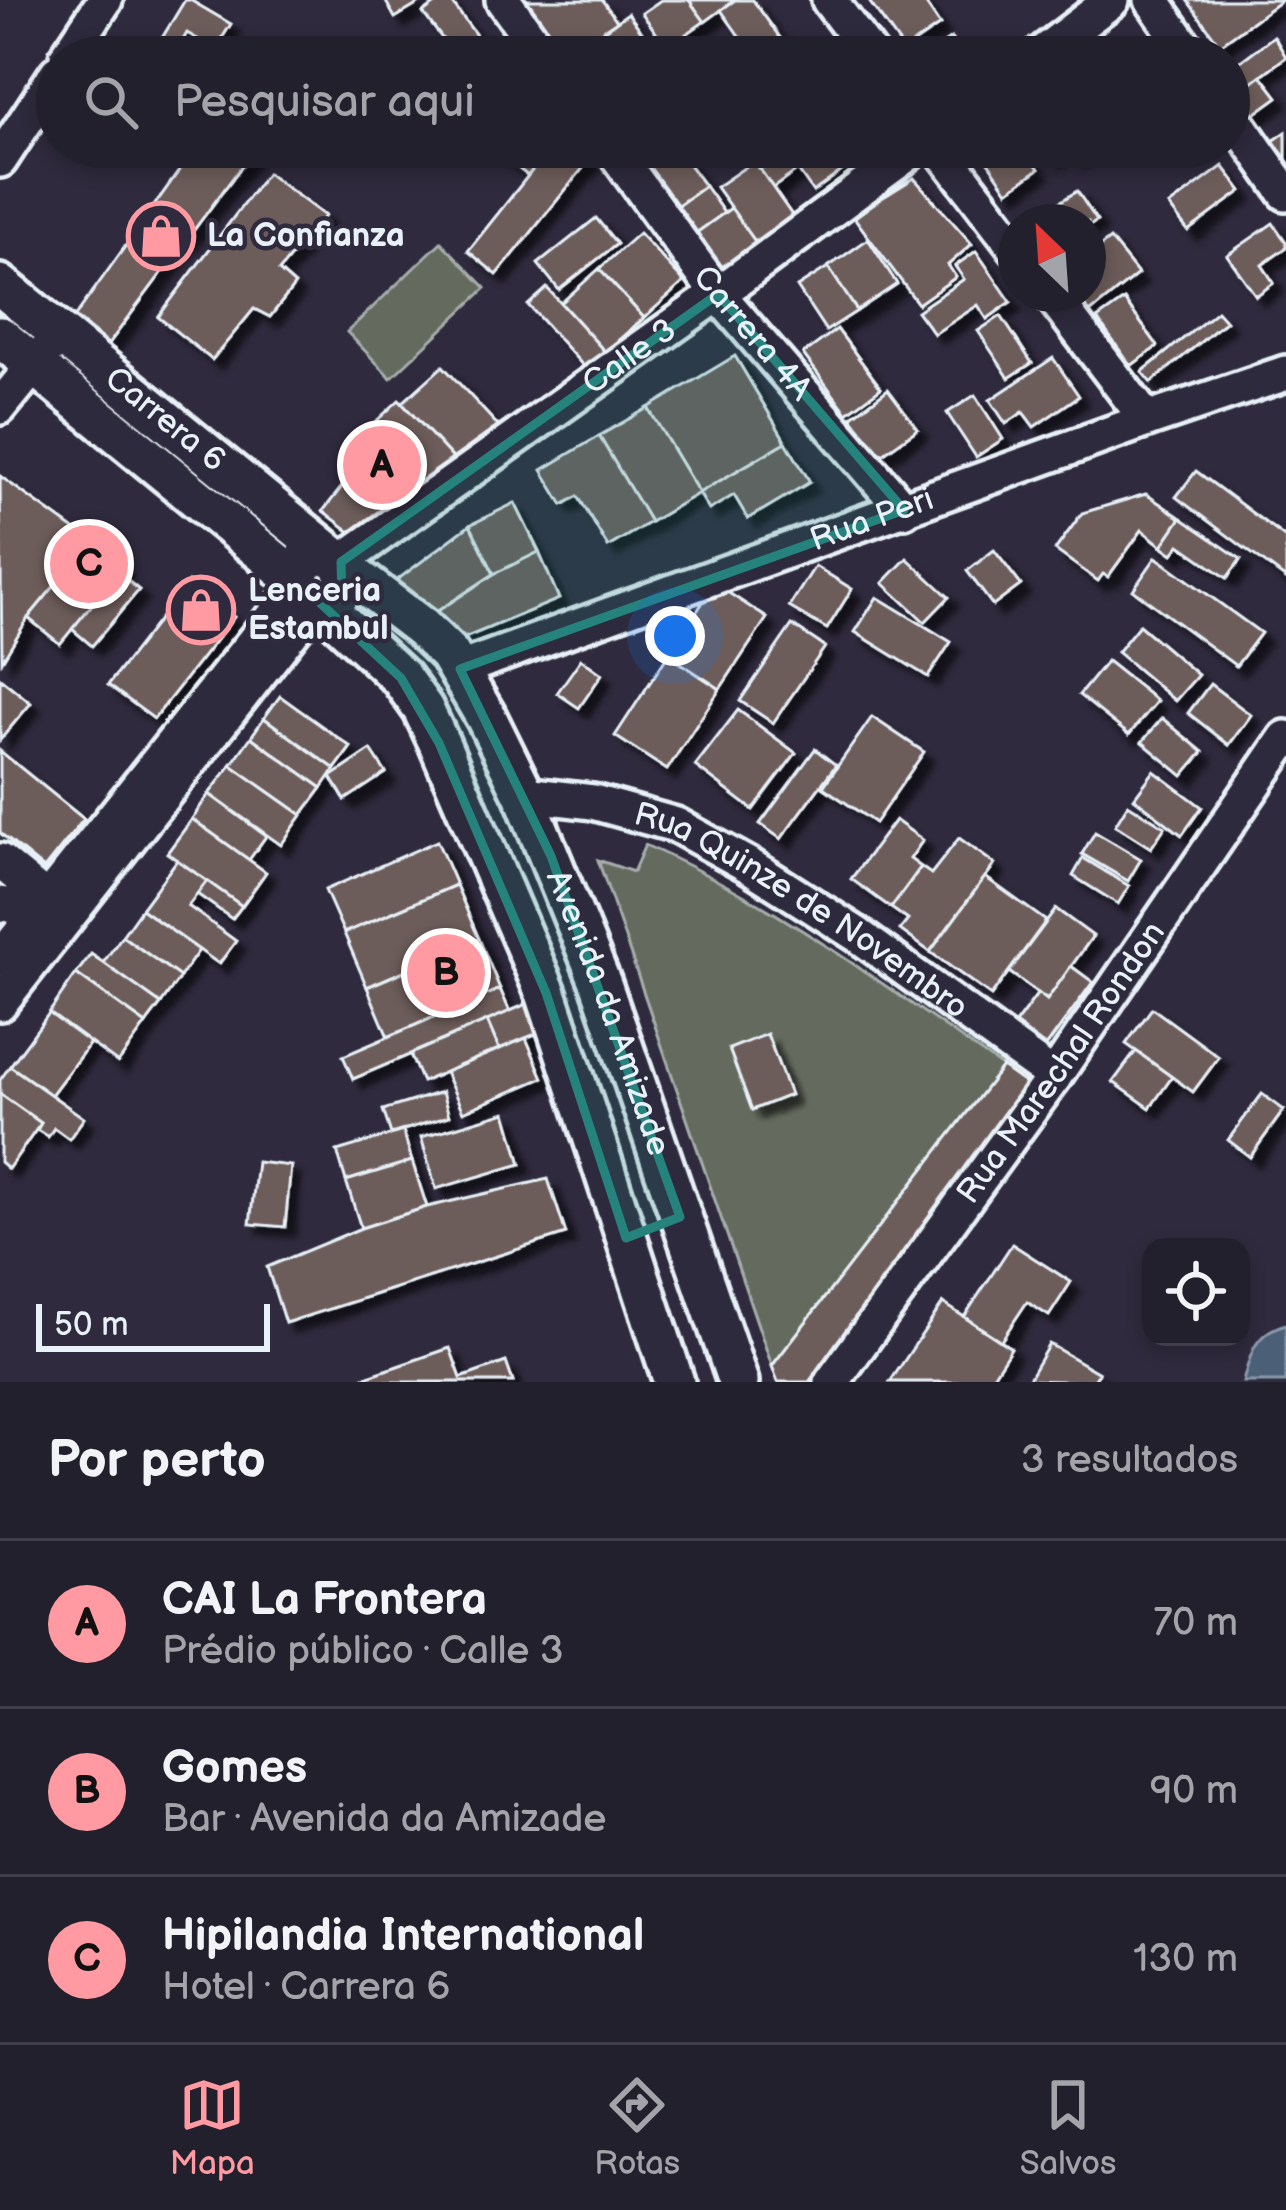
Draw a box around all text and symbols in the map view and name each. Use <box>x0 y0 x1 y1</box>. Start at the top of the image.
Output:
search box <box>36 36 1250 168</box>
icon: search <box>78 69 144 135</box>
text: Pesquisar aqui <box>174 75 475 130</box>
shop icon: La Confianza <box>126 201 196 271</box>
north arrow <box>998 204 1106 312</box>
place label: La Confianza <box>207 216 405 256</box>
street label: Carrera 4A <box>684 258 821 409</box>
street label: Calle 3 <box>575 310 684 404</box>
street label: Carrera 6 <box>97 359 234 481</box>
pin: A <box>343 420 421 510</box>
street label: Rua Peri <box>805 479 939 560</box>
pin: C <box>50 519 128 609</box>
place label: Lenceria Estambul <box>248 571 388 649</box>
shop icon: Lenceria Estambul <box>166 575 236 645</box>
your location <box>645 606 705 666</box>
street label: Rua Quinze de Novembro <box>630 794 975 1028</box>
street label: Avenida da Amizade <box>537 864 679 1161</box>
street label: Rua Marechal Rondon <box>948 914 1174 1212</box>
pin: B <box>407 928 485 1018</box>
map controls <box>1142 1238 1250 1346</box>
button: locate <box>1142 1238 1250 1346</box>
scale bar <box>36 1298 270 1351</box>
text: 50 m <box>54 1305 129 1345</box>
text: Por perto <box>48 1430 266 1491</box>
text: 3 resultados <box>1021 1437 1238 1484</box>
text: CAI La Frontera <box>162 1573 487 1628</box>
text: A <box>75 1600 99 1647</box>
text: 70 m <box>1153 1600 1238 1647</box>
text: Prédio público · Calle 3 <box>162 1628 564 1675</box>
text: Gomes <box>162 1741 307 1796</box>
text: B <box>73 1768 101 1815</box>
text: 90 m <box>1150 1768 1238 1815</box>
text: Bar · Avenida da Amizade <box>162 1796 606 1843</box>
text: Hipilandia International <box>162 1909 644 1964</box>
text: C <box>73 1936 101 1983</box>
text: 130 m <box>1133 1936 1238 1983</box>
text: Hotel · Carrera 6 <box>162 1964 450 2011</box>
tab: Mapa <box>170 2072 255 2184</box>
tab: Rotas <box>594 2072 680 2184</box>
tab: Salvos <box>1020 2072 1116 2184</box>

